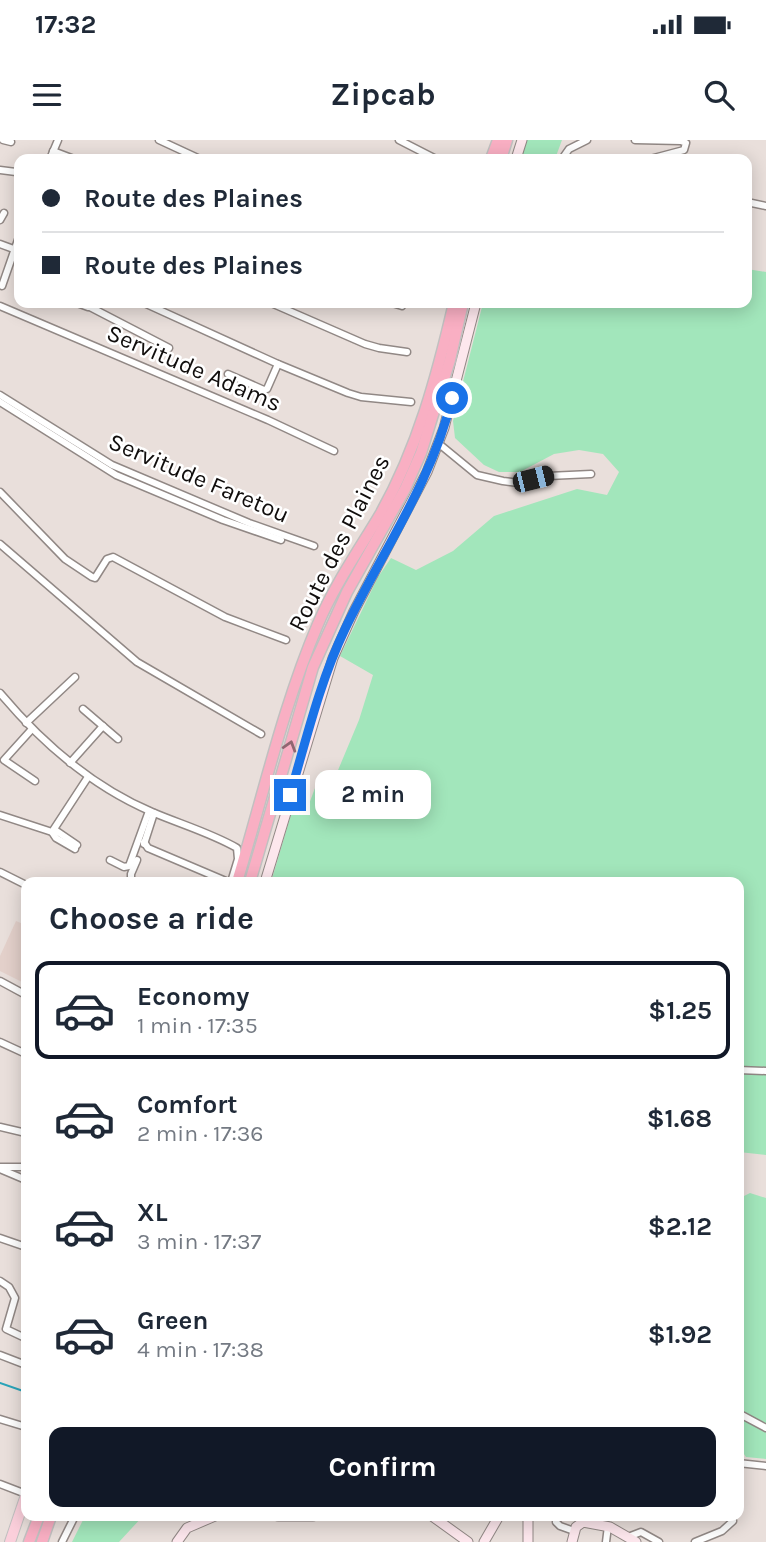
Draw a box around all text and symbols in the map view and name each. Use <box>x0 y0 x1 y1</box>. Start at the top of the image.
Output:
text: 17:32 <box>35 9 96 40</box>
icon: menu <box>28 76 66 114</box>
text: Zipcab <box>330 76 436 113</box>
icon: search <box>700 76 738 114</box>
text: Route des Plaines <box>84 183 303 214</box>
text: Route des Plaines <box>84 250 303 281</box>
street label: Servitude Adams <box>103 319 285 417</box>
route start <box>436 382 468 414</box>
street label: Servitude Faretou <box>105 427 293 529</box>
street label: Route des Plaines <box>282 450 396 636</box>
car <box>511 464 556 494</box>
one-way arrow <box>281 740 296 752</box>
callout: 2 min <box>314 770 430 820</box>
route end <box>274 779 306 811</box>
text: 2 min <box>341 781 405 808</box>
text: Choose a ride <box>49 900 254 937</box>
icon: car <box>53 979 116 1042</box>
text: Economy <box>137 981 249 1012</box>
text: $1.25 <box>648 995 712 1026</box>
text: 1 min · 17:35 <box>137 1012 258 1039</box>
icon: car <box>53 1087 116 1150</box>
text: Comfort <box>137 1089 238 1120</box>
text: $1.68 <box>647 1103 712 1134</box>
text: 2 min · 17:36 <box>137 1120 264 1147</box>
icon: car <box>53 1195 116 1258</box>
text: XL <box>137 1197 168 1228</box>
text: $2.12 <box>648 1211 712 1242</box>
text: 3 min · 17:37 <box>137 1228 261 1255</box>
icon: car <box>53 1303 116 1366</box>
text: Green <box>137 1305 209 1336</box>
text: $1.92 <box>648 1319 712 1350</box>
text: 4 min · 17:38 <box>137 1336 264 1363</box>
button: Confirm <box>49 1427 716 1507</box>

